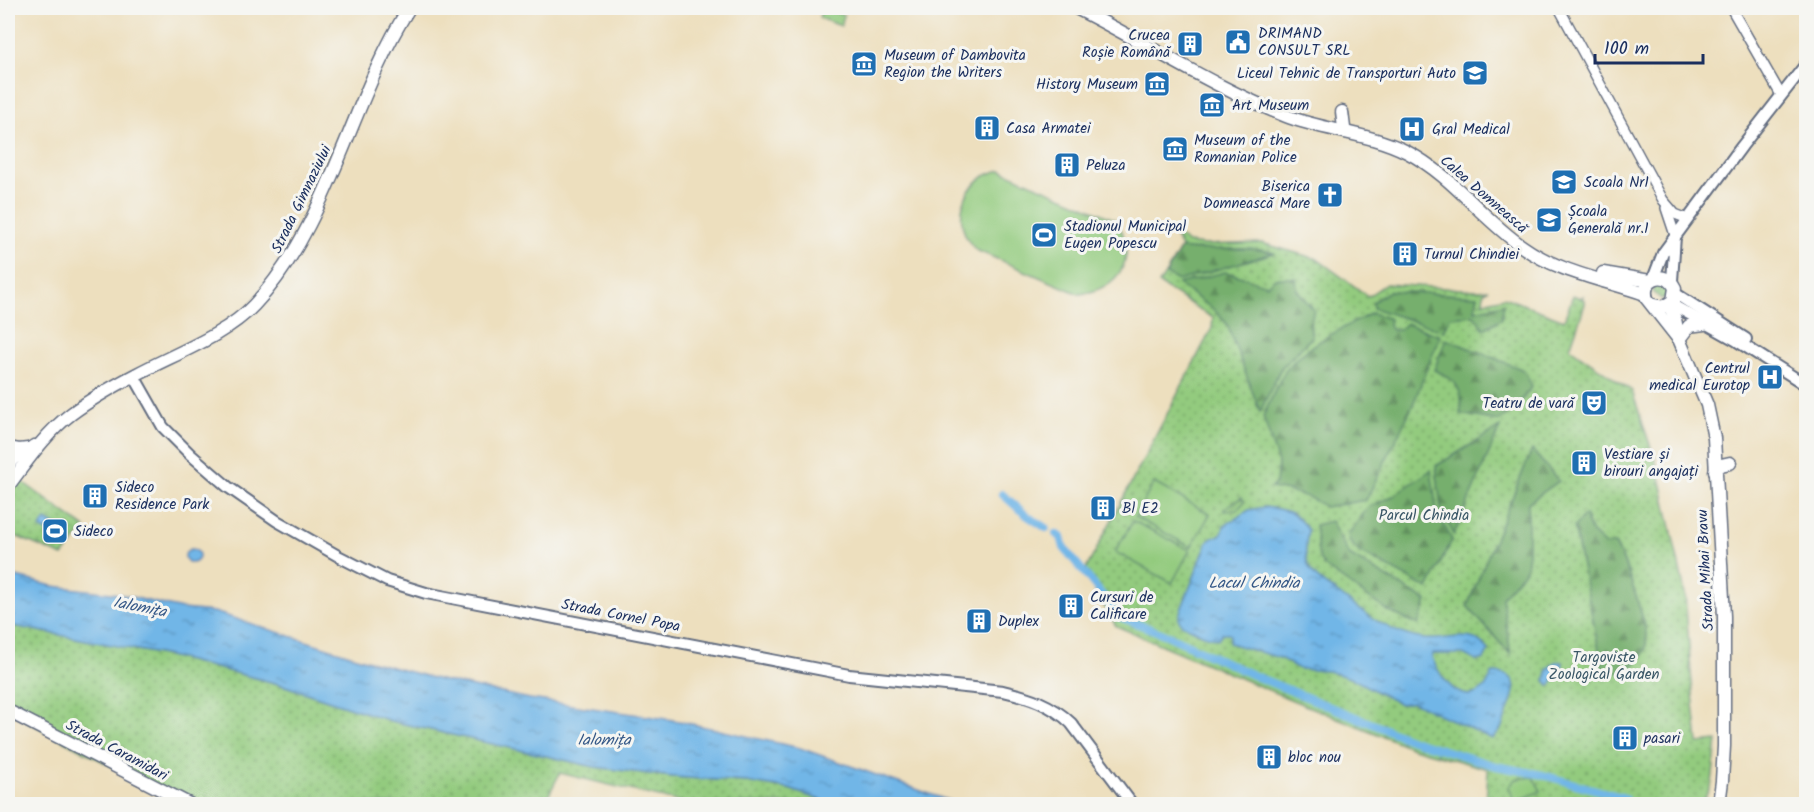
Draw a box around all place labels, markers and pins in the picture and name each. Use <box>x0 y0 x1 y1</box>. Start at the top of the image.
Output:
place label: DRIMAND CONSULT SRL <box>1258 22 1350 63</box>
place label: Crucea Roșie Română <box>1082 24 1172 65</box>
public building icon: DRIMAND CONSULT SRL <box>1223 27 1253 57</box>
building icon: Crucea Roșie Română <box>1175 29 1205 59</box>
place label: Museum of Dambovita Region the Writers <box>884 44 1026 85</box>
museum icon: Museum of Dambovita Region the Writers <box>849 49 879 79</box>
school or university icon: Liceul Tehnic de Transporturi Auto <box>1460 58 1490 88</box>
place label: Liceul Tehnic de Transporturi Auto <box>1237 62 1456 86</box>
museum icon: History Museum <box>1142 69 1172 99</box>
place label: History Museum <box>1036 73 1138 97</box>
museum icon: Art Museum <box>1197 90 1227 120</box>
place label: Art Museum <box>1232 94 1309 118</box>
building icon: Casa Armatei <box>972 113 1002 143</box>
hospital icon: Gral Medical <box>1397 114 1427 144</box>
place label: Casa Armatei <box>1006 117 1092 141</box>
place label: Gral Medical <box>1432 118 1510 142</box>
place label: Museum of the Romanian Police <box>1194 129 1297 170</box>
museum icon: Museum of the Romanian Police <box>1160 134 1190 164</box>
building icon: Peluza <box>1052 150 1082 180</box>
place label: Peluza <box>1086 154 1125 178</box>
school or university icon: Scoala Nr1 <box>1549 167 1579 197</box>
place label: Scoala Nr1 <box>1584 171 1649 195</box>
place label: Biserica Domnească Mare <box>1203 175 1310 216</box>
church icon: Biserica Domnească Mare <box>1315 180 1345 210</box>
place label: Școala Generală nr.1 <box>1568 200 1649 241</box>
school or university icon: Școala Generală nr.1 <box>1534 205 1564 235</box>
place label: Stadionul Municipal Eugen Popescu <box>1064 215 1187 256</box>
sports icon: Stadionul Municipal Eugen Popescu <box>1029 220 1059 250</box>
building icon: Turnul Chindiei <box>1390 239 1420 269</box>
place label: Turnul Chindiei <box>1424 243 1521 267</box>
place label: Centrul medical Eurotop <box>1649 357 1750 398</box>
hospital icon: Centrul medical Eurotop <box>1755 362 1785 392</box>
theatre icon: Teatru de vară <box>1579 388 1609 418</box>
place label: Teatru de vară <box>1483 392 1576 416</box>
place label: Vestiare și birouri angajați <box>1604 443 1699 484</box>
building icon: Vestiare și birouri angajați <box>1569 448 1599 478</box>
place label: Sideco Residence Park <box>115 476 210 517</box>
building icon: Sideco Residence Park <box>80 481 110 511</box>
building icon: Bl E2 <box>1088 493 1118 523</box>
place label: Bl E2 <box>1122 497 1159 521</box>
sports icon: Sideco <box>40 516 70 546</box>
place label: Sideco <box>74 520 113 544</box>
place label: Cursuri de Calificare <box>1090 586 1154 627</box>
building icon: Cursuri de Calificare <box>1056 591 1086 621</box>
building icon: Duplex <box>964 606 994 636</box>
place label: Duplex <box>998 610 1039 634</box>
building icon: pasari <box>1610 723 1640 753</box>
place label: pasari <box>1643 727 1682 751</box>
building icon: bloc nou <box>1254 742 1284 772</box>
place label: bloc nou <box>1288 746 1341 770</box>

